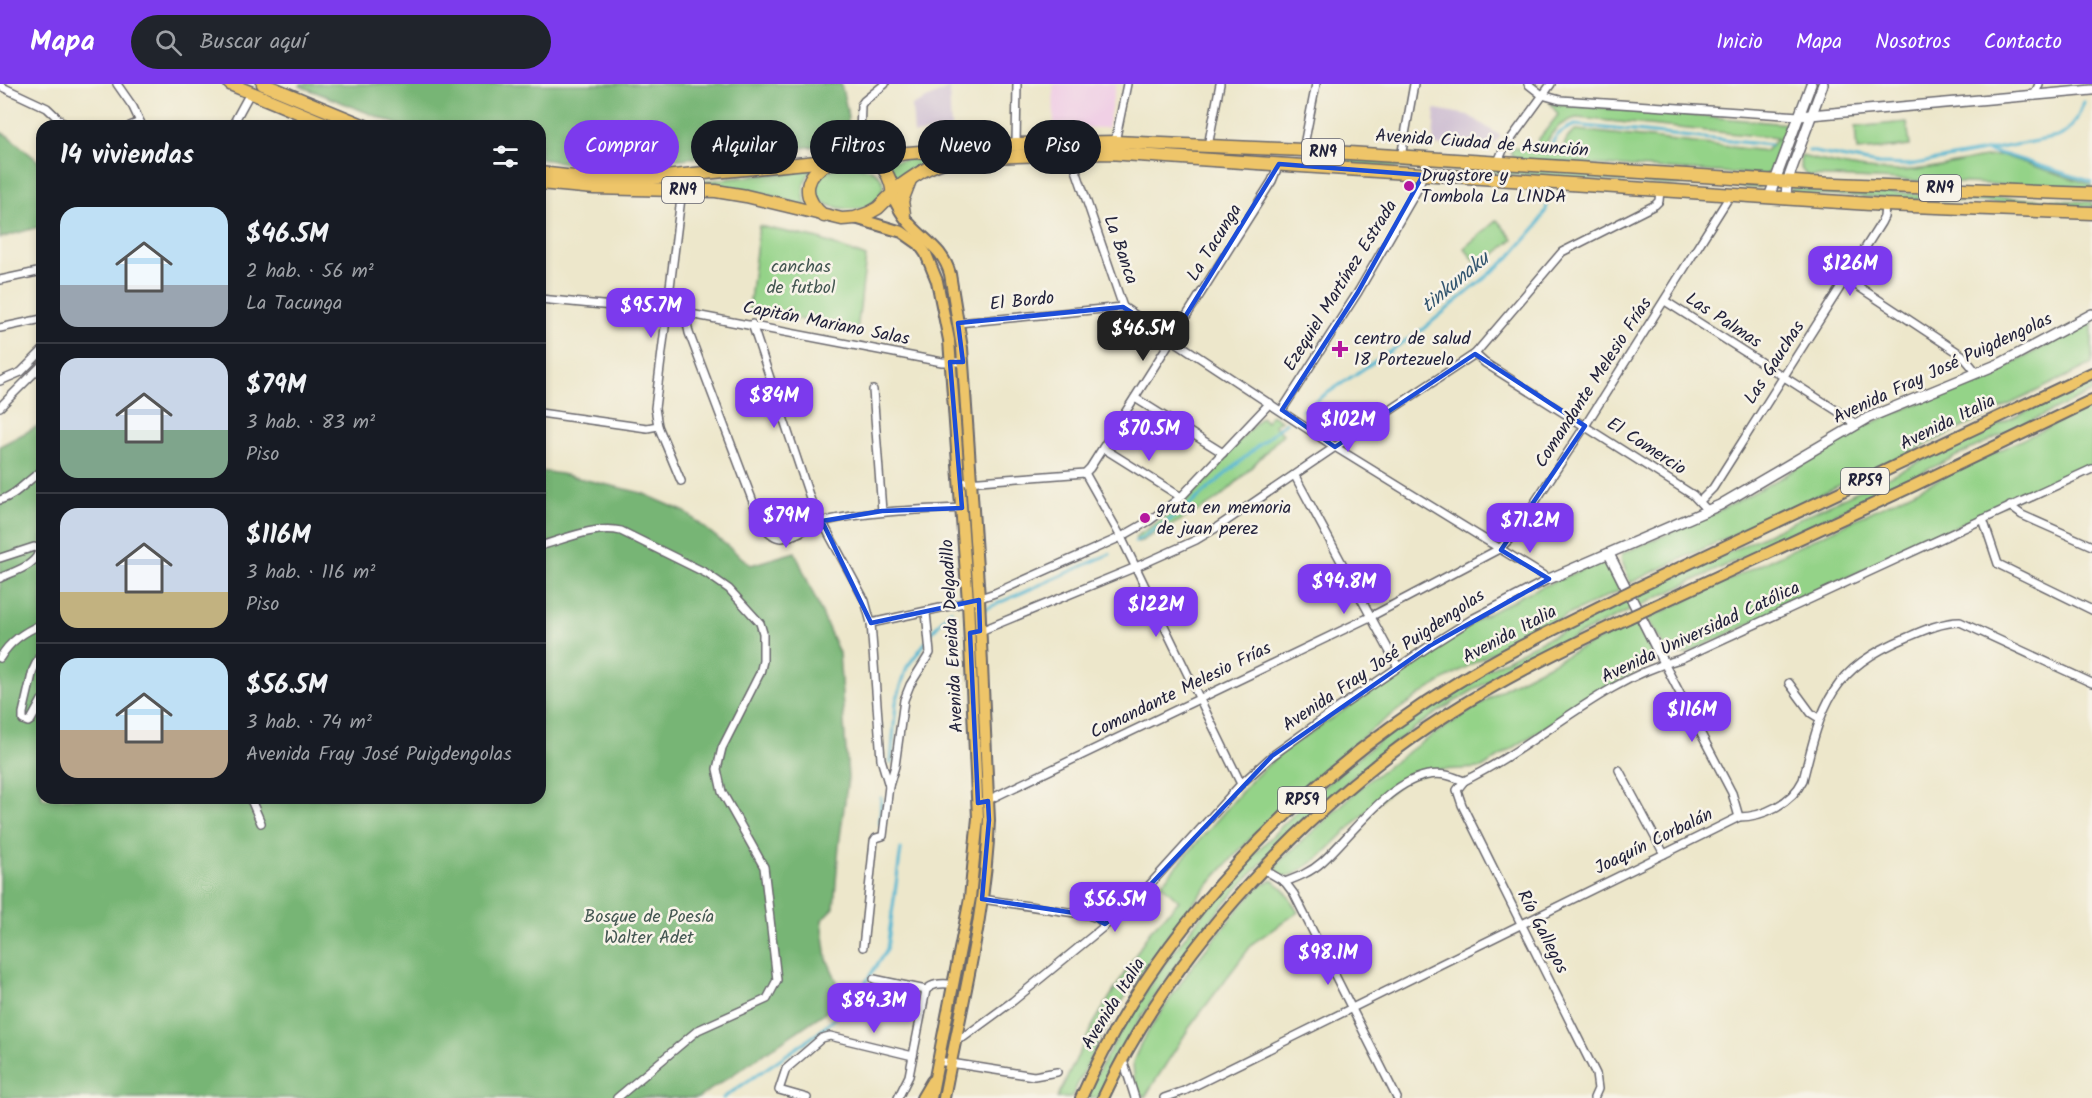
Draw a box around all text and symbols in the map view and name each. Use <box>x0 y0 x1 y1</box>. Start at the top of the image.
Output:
search box <box>131 15 551 69</box>
text: Mapa <box>30 20 95 65</box>
text: Buscar aquí <box>200 25 307 60</box>
icon: search <box>152 26 185 59</box>
text: Inicio <box>1716 26 1763 59</box>
text: Mapa <box>1796 26 1842 59</box>
text: Nosotros <box>1875 26 1951 59</box>
text: Contacto <box>1984 26 2062 59</box>
chip: Comprar <box>564 120 679 174</box>
chip: Alquilar <box>691 120 798 174</box>
chip: Filtros <box>810 120 906 174</box>
chip: Nuevo <box>918 120 1012 174</box>
chip: Piso <box>1024 120 1101 174</box>
street label: Avenida Ciudad de Asunción <box>1374 122 1590 166</box>
text: 14 viviendas <box>60 135 194 177</box>
road number: RN9 <box>1302 139 1344 165</box>
icon: filters <box>489 140 522 173</box>
place label: Drugstore y Tombola La LINDA <box>1421 162 1566 212</box>
road number: RN9 <box>1919 175 1961 201</box>
road number: RN9 <box>662 177 704 203</box>
marker: Drugstore y Tombola La LINDA <box>1402 179 1416 193</box>
street label: Ezequiel Martínez Estrada <box>1276 195 1406 377</box>
street label: La Tacunga <box>1180 198 1250 288</box>
street label: La Banca <box>1095 211 1145 289</box>
text: $46.5M <box>246 214 329 256</box>
icon: home <box>108 231 180 303</box>
water label: tinkunaku <box>1415 243 1499 321</box>
pin: $126M <box>1808 246 1892 297</box>
text: $126M <box>1822 249 1878 281</box>
park label: canchas de futbol <box>767 253 836 303</box>
text: 2 hab. · 56 m² <box>246 256 374 288</box>
street label: El Bordo <box>988 284 1056 320</box>
street label: Las Palmas <box>1679 285 1767 357</box>
text: La Tacunga <box>246 288 342 320</box>
pin: $95.7M <box>602 288 700 339</box>
text: $95.7M <box>620 291 682 323</box>
street label: Comandante Melesio Frías <box>1528 292 1660 474</box>
street label: Capitán Mariano Salas <box>740 294 912 354</box>
street label: Avenida Fray José Puigdengolas <box>1828 305 2058 433</box>
pin: $46.5M <box>1094 311 1192 362</box>
text: $46.5M <box>1111 314 1175 346</box>
street label: Las Gauchas <box>1737 315 1813 411</box>
place label: centro de salud 18 Portezuelo <box>1354 325 1471 375</box>
marker: centro de salud 18 Portezuelo <box>1331 340 1349 358</box>
text: $79M <box>246 365 306 407</box>
pin: $84M <box>738 378 810 429</box>
text: $84M <box>749 381 799 413</box>
icon: home <box>108 382 180 454</box>
street label: Avenida Italia <box>1895 387 2001 459</box>
pin: $102M <box>1306 402 1390 453</box>
text: $102M <box>1321 405 1375 437</box>
text: 3 hab. · 83 m² <box>246 407 375 439</box>
street label: El Comercio <box>1600 410 1692 484</box>
pin: $70.5M <box>1100 411 1198 462</box>
text: $70.5M <box>1118 414 1180 446</box>
text: Piso <box>246 439 279 471</box>
road number: RP59 <box>1841 468 1889 494</box>
place label: gruta en memoria de juan perez <box>1156 494 1291 544</box>
pin: $79M <box>750 498 822 549</box>
text: $79M <box>763 501 809 533</box>
pin: $71.2M <box>1481 503 1579 554</box>
text: $71.2M <box>1501 506 1559 538</box>
marker: gruta en memoria de juan perez <box>1138 511 1152 525</box>
text: $116M <box>246 515 311 557</box>
icon: home <box>108 532 180 604</box>
street label: Avenida Eneida Delgadillo <box>933 539 973 733</box>
text: 3 hab. · 116 m² <box>246 557 375 589</box>
pin: $94.8M <box>1295 564 1393 615</box>
text: $94.8M <box>1312 567 1376 599</box>
street label: Avenida Universidad Católica <box>1597 574 1805 692</box>
street label: Avenida Fray José Puigdengolas <box>1277 582 1492 740</box>
pin: $122M <box>1114 587 1198 638</box>
text: Piso <box>246 589 279 621</box>
text: $122M <box>1128 590 1184 622</box>
street label: Avenida Italia <box>1458 598 1562 672</box>
street label: Comandante Melesio Frías <box>1085 634 1277 748</box>
text: $56.5M <box>246 665 328 707</box>
icon: home <box>108 682 180 754</box>
pin: $116M <box>1650 692 1734 743</box>
text: $116M <box>1667 695 1717 727</box>
text: 3 hab. · 74 m² <box>246 707 372 739</box>
text: Avenida Fray José Puigdengolas <box>246 739 512 771</box>
road number: RP59 <box>1278 787 1326 813</box>
street label: Joaquín Corbalán <box>1590 801 1718 883</box>
pin: $56.5M <box>1066 882 1164 933</box>
text: $56.5M <box>1084 885 1146 917</box>
street label: Río Gallegos <box>1508 885 1576 979</box>
park label: Bosque de Poesía Walter Adet <box>584 903 714 953</box>
pin: $98.1M <box>1279 935 1377 986</box>
text: $98.1M <box>1298 938 1358 970</box>
street label: Avenida Italia <box>1074 953 1154 1055</box>
pin: $84.3M <box>825 983 923 1034</box>
text: $84.3M <box>841 986 907 1018</box>

